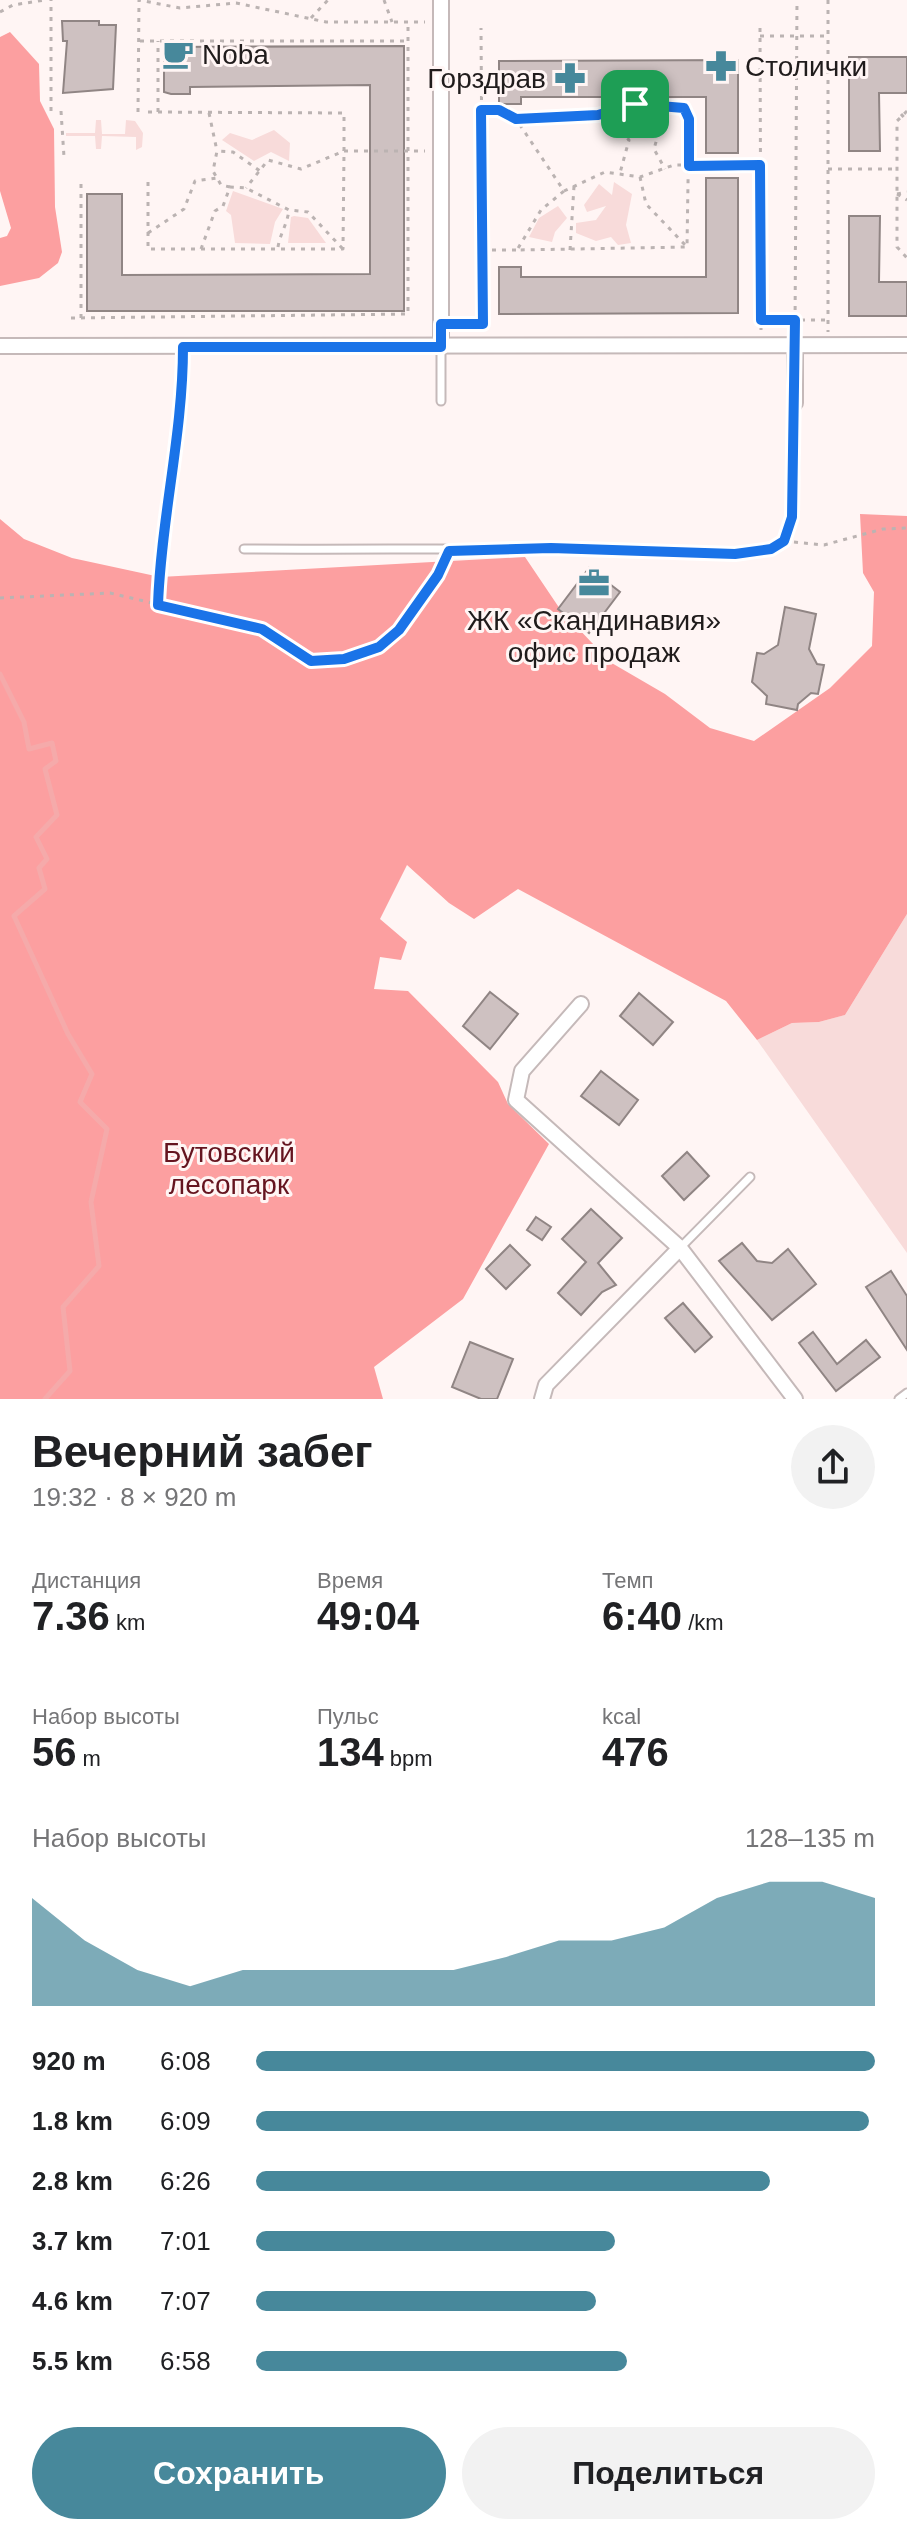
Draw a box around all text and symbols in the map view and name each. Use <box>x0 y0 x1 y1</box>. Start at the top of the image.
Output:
cafe icon: Noba <box>161 37 195 71</box>
place label: Noba <box>202 39 269 70</box>
pharmacy icon: Столички <box>704 49 738 83</box>
place label: Столички <box>745 51 867 82</box>
pharmacy icon: Горздрав <box>553 61 587 95</box>
place label: Горздрав <box>427 63 546 94</box>
pin <box>601 70 669 138</box>
icon: arrive <box>613 82 657 126</box>
office icon: ЖК «Скандинавия» офис продаж <box>577 566 611 600</box>
place label: ЖК «Скандинавия» офис продаж <box>467 605 721 668</box>
park label: Бутовский лесопарк <box>163 1137 295 1200</box>
button: share <box>791 1425 875 1509</box>
text: Вечерний забег <box>32 1427 373 1476</box>
text: 19:32 · 8 × 920 m <box>32 1482 237 1512</box>
text: Дистанция <box>32 1568 141 1593</box>
text: Время <box>317 1568 383 1593</box>
text: Темп <box>602 1568 653 1593</box>
text: 7.36 <box>32 1594 110 1638</box>
text: 49:04 <box>317 1594 419 1638</box>
text: 6:40 <box>602 1594 682 1638</box>
text: km <box>110 1610 145 1635</box>
text: /km <box>682 1610 724 1635</box>
text: Набор высоты <box>32 1704 180 1729</box>
text: Пульс <box>317 1704 379 1729</box>
text: kcal <box>602 1704 641 1729</box>
text: 56 <box>32 1730 77 1774</box>
text: 134 <box>317 1730 384 1774</box>
text: 476 <box>602 1730 669 1774</box>
text: m <box>77 1746 101 1771</box>
text: bpm <box>384 1746 433 1771</box>
text: Набор высоты <box>32 1823 207 1853</box>
text: 128–135 m <box>745 1823 875 1853</box>
text: 920 m <box>32 2046 106 2076</box>
text: 6:08 <box>160 2046 211 2076</box>
text: 1.8 km <box>32 2106 113 2136</box>
text: 6:09 <box>160 2106 211 2136</box>
text: 2.8 km <box>32 2166 113 2196</box>
text: 6:26 <box>160 2166 211 2196</box>
text: 3.7 km <box>32 2226 113 2256</box>
text: 7:01 <box>160 2226 211 2256</box>
text: 4.6 km <box>32 2286 113 2316</box>
text: 7:07 <box>160 2286 211 2316</box>
text: 5.5 km <box>32 2346 113 2376</box>
text: 6:58 <box>160 2346 211 2376</box>
button: Сохранить <box>32 2427 446 2519</box>
button: Поделиться <box>462 2427 875 2519</box>

